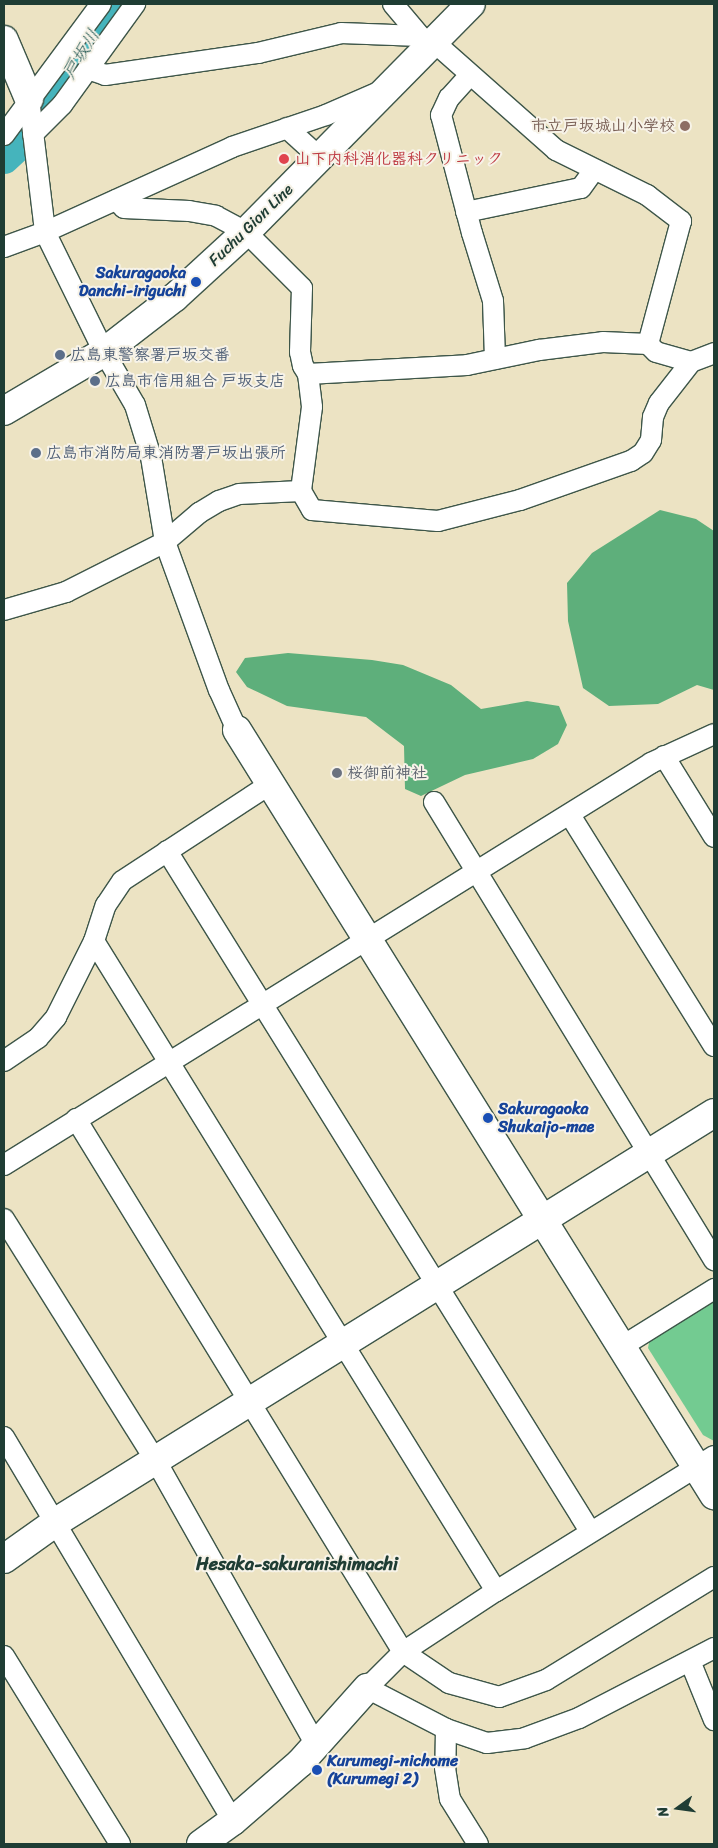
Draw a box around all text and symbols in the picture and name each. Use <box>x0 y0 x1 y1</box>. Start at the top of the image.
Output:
water label: 戸坂川 <box>58 25 104 83</box>
place label: 市立戸坂城山小学校 <box>531 116 675 136</box>
marker: 市立戸坂城山小学校 <box>679 120 691 132</box>
place label: 山下内科消化器科クリニック <box>295 149 503 169</box>
marker: 山下内科消化器科クリニック <box>277 152 291 166</box>
street label: Fuchu Gion Line <box>205 180 297 270</box>
place label: Sakuragaoka Danchi-iriguchi <box>79 263 186 301</box>
marker: Sakuragaoka Danchi-iriguchi <box>190 276 202 288</box>
place label: 広島東警察署戸坂交番 <box>70 345 230 365</box>
marker: 広島東警察署戸坂交番 <box>54 349 66 361</box>
place label: 広島市信用組合 戸坂支店 <box>105 371 285 391</box>
marker: 広島市信用組合 戸坂支店 <box>89 375 101 387</box>
place label: 広島市消防局東消防署戸坂出張所 <box>46 443 286 463</box>
marker: 広島市消防局東消防署戸坂出張所 <box>30 447 42 459</box>
place label: 桜御前神社 <box>347 763 427 783</box>
marker: 桜御前神社 <box>331 767 343 779</box>
place label: Sakuragaoka Shukaijo-mae <box>498 1099 594 1137</box>
marker: Sakuragaoka Shukaijo-mae <box>482 1112 494 1124</box>
district label: Hesaka-sakuranishimachi <box>196 1553 398 1575</box>
place label: Kurumegi-nichome (Kurumegi 2) <box>327 1751 458 1789</box>
marker: Kurumegi-nichome (Kurumegi 2) <box>311 1764 323 1776</box>
north arrow <box>653 1783 703 1833</box>
text: N <box>650 1804 676 1819</box>

